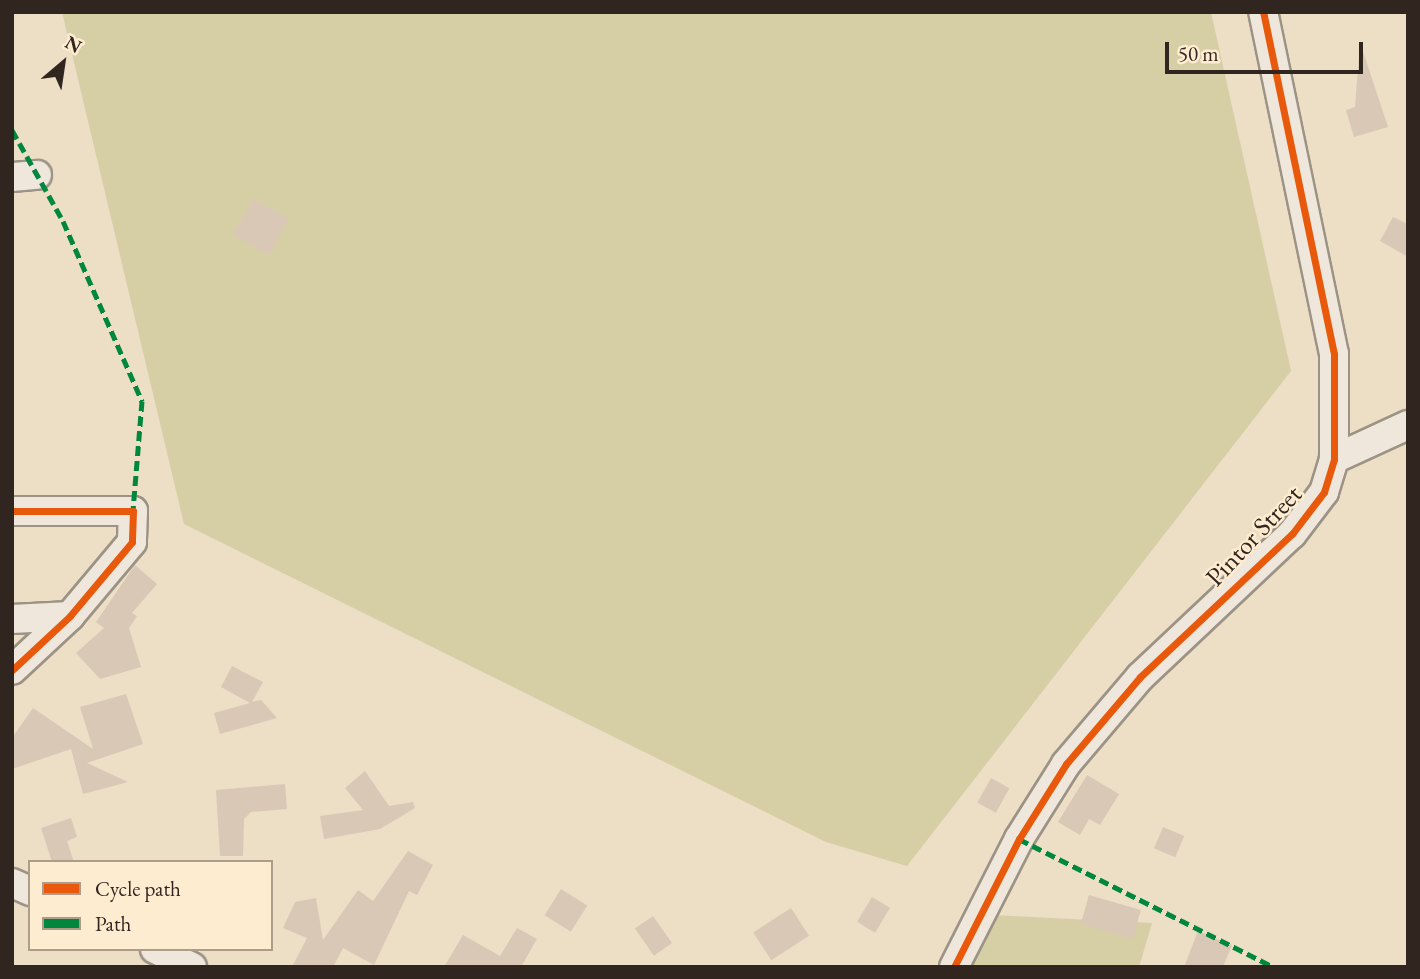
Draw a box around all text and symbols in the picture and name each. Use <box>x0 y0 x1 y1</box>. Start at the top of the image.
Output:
north arrow <box>28 28 98 98</box>
scale bar <box>1168 28 1366 72</box>
text: N <box>61 30 86 59</box>
text: 50 m <box>1178 40 1219 67</box>
street label: Pintor Street <box>1199 479 1309 593</box>
legend <box>28 860 273 951</box>
text: Cycle path <box>95 875 181 902</box>
text: Path <box>95 910 131 937</box>

